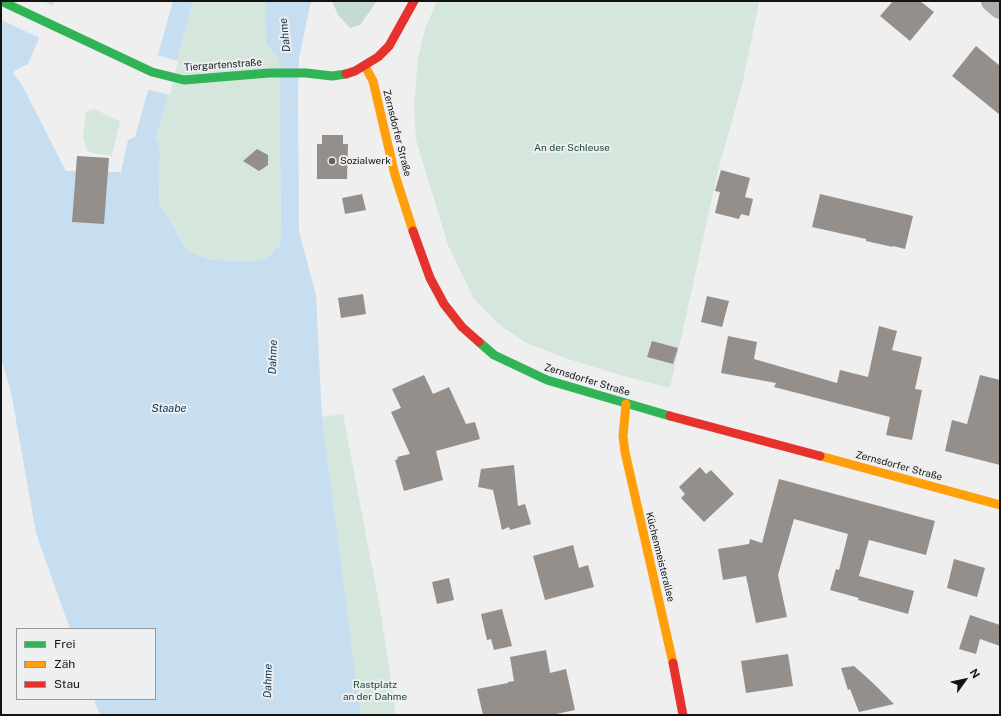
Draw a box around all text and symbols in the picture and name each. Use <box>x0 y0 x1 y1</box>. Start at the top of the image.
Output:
water label: Dahme <box>277 17 293 53</box>
street label: Tiergartenstraße <box>184 56 262 74</box>
street label: Zernsdorfer Straße <box>380 88 414 178</box>
park label: An der Schleuse <box>534 142 610 154</box>
place label: Sozialwerk <box>340 155 391 167</box>
marker: Sozialwerk <box>327 156 337 166</box>
water label: Dahme <box>266 340 280 374</box>
street label: Zernsdorfer Straße <box>543 361 631 399</box>
water label: Staabe <box>151 402 187 416</box>
street label: Zernsdorfer Straße <box>854 449 944 483</box>
street label: Küchenmeisterallee <box>643 511 677 603</box>
legend <box>16 628 156 700</box>
text: Frei <box>54 637 76 651</box>
text: Zäh <box>54 657 75 671</box>
north arrow <box>945 660 985 700</box>
water label: Dahme <box>261 664 275 698</box>
text: N <box>968 667 982 680</box>
text: Stau <box>54 677 80 691</box>
park label: Rastplatz an der Dahme <box>343 679 407 702</box>

